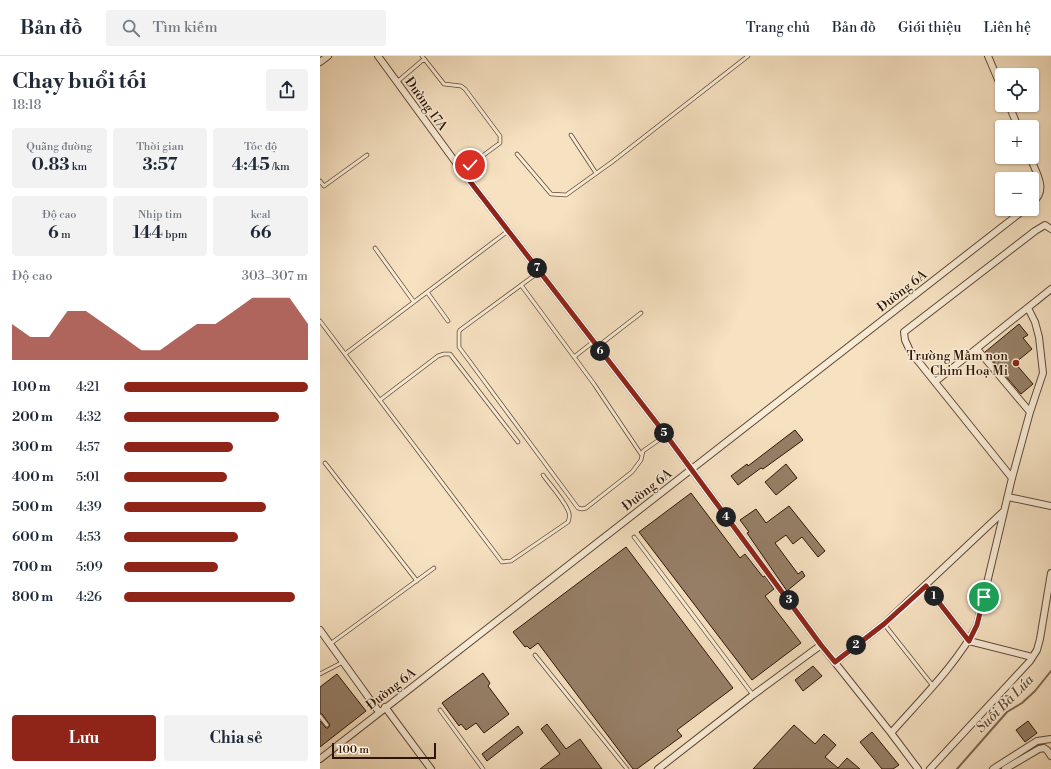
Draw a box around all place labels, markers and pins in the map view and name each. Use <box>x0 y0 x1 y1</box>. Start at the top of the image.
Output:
pin <box>453 148 487 182</box>
pin: 7 <box>527 258 547 278</box>
pin: 6 <box>590 341 610 361</box>
place label: Trường Mầm non Chim Hoạ Mi <box>907 348 1008 379</box>
marker: Trường Mầm non Chim Hoạ Mi <box>1011 358 1021 368</box>
pin: 5 <box>654 423 674 443</box>
pin: 4 <box>716 507 736 527</box>
pin <box>967 580 1001 614</box>
pin: 1 <box>924 586 944 606</box>
pin: 3 <box>779 590 799 610</box>
pin: 2 <box>846 635 866 655</box>

